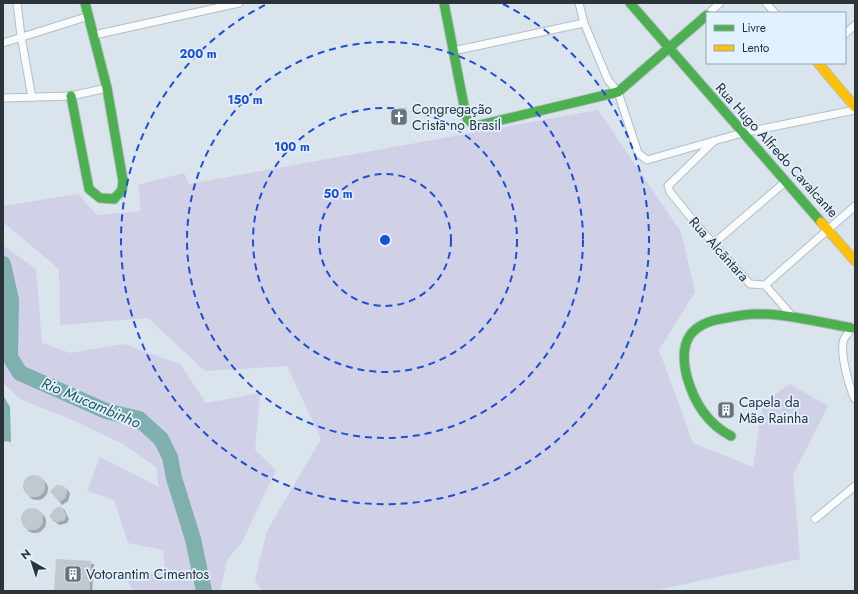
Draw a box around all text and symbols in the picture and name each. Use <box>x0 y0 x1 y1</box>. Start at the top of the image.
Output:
legend <box>706 12 846 64</box>
text: Livre <box>742 19 766 37</box>
text: Lento <box>742 39 770 57</box>
text: 200 m <box>179 45 217 63</box>
street label: Rua Hugo Alfredo Cavalcante <box>711 78 843 222</box>
text: 150 m <box>227 91 263 109</box>
place label: Congregação Cristã no Brasil <box>412 99 501 135</box>
church icon: Congregação Cristã no Brasil <box>389 107 409 127</box>
text: 100 m <box>274 138 310 156</box>
text: 50 m <box>323 185 353 203</box>
street label: Rua Alcãntara <box>684 212 754 286</box>
centre of rings <box>378 233 392 247</box>
water label: Rio Mucambinho <box>38 372 144 434</box>
place label: Capela da Mãe Rainha <box>739 392 808 428</box>
building icon: Capela da Mãe Rainha <box>716 400 736 420</box>
north arrow <box>12 542 52 582</box>
text: N <box>17 545 34 563</box>
building icon: Votorantim Cimentos <box>63 564 83 584</box>
place label: Votorantim Cimentos <box>86 564 209 584</box>

